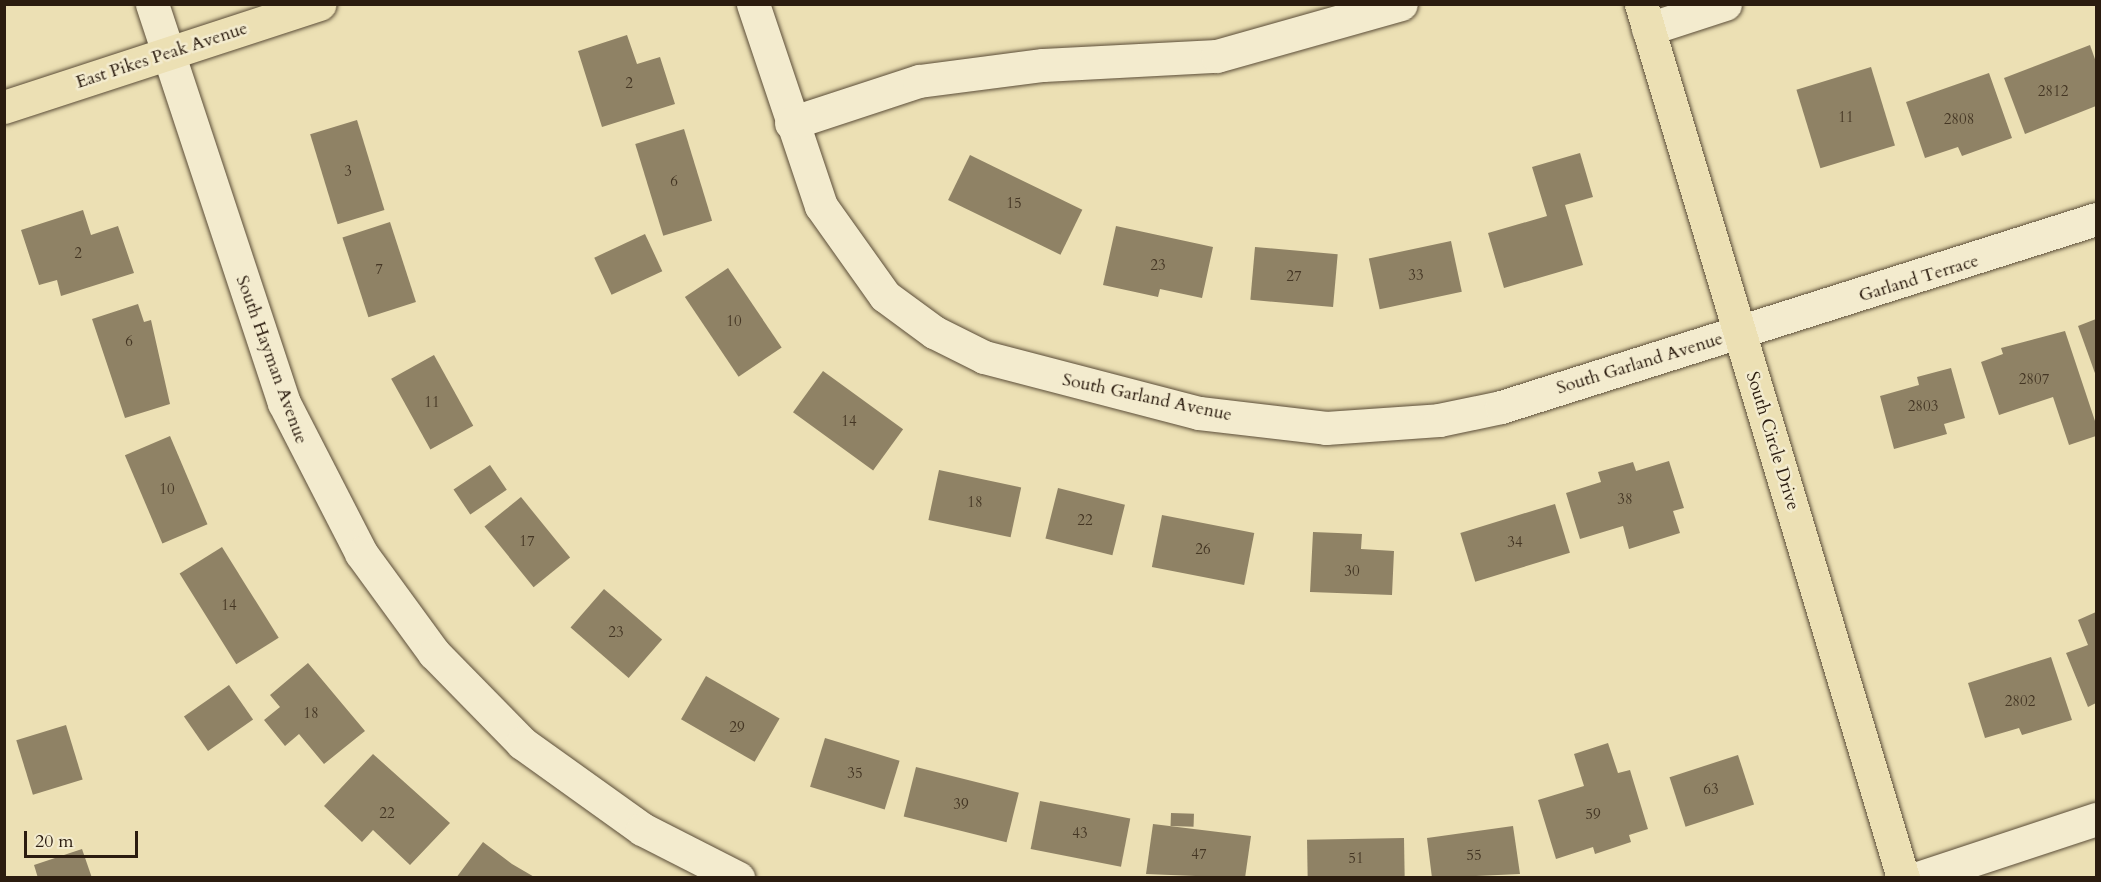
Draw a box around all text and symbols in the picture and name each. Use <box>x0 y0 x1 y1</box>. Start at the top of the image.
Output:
street label: East Pikes Peak Avenue <box>73 18 251 94</box>
house number: 2 <box>625 75 633 93</box>
house number: 2812 <box>2038 83 2068 101</box>
house number: 11 <box>1838 109 1854 127</box>
house number: 2808 <box>1944 111 1974 129</box>
house number: 3 <box>344 163 352 181</box>
house number: 6 <box>670 173 678 191</box>
house number: 15 <box>1006 195 1022 213</box>
house number: 2 <box>74 245 82 263</box>
street label: Garland Terrace <box>1856 251 1982 307</box>
house number: 23 <box>1150 257 1166 275</box>
house number: 7 <box>375 261 383 279</box>
house number: 33 <box>1408 267 1424 285</box>
house number: 27 <box>1286 268 1302 286</box>
street label: South Hayman Avenue <box>230 273 312 447</box>
house number: 10 <box>726 313 742 331</box>
street label: South Garland Avenue <box>1554 328 1726 400</box>
house number: 6 <box>125 333 133 351</box>
street label: South Garland Avenue <box>1060 369 1234 427</box>
street label: South Circle Drive <box>1741 369 1803 513</box>
house number: 2807 <box>2019 371 2049 389</box>
house number: 11 <box>424 394 440 412</box>
house number: 2803 <box>1908 398 1938 416</box>
house number: 14 <box>841 413 857 431</box>
house number: 10 <box>159 481 175 499</box>
house number: 38 <box>1617 491 1633 509</box>
house number: 18 <box>967 494 983 512</box>
house number: 22 <box>1077 512 1093 530</box>
house number: 17 <box>519 533 535 551</box>
house number: 34 <box>1507 534 1523 552</box>
house number: 26 <box>1195 541 1211 559</box>
house number: 30 <box>1344 563 1360 581</box>
house number: 14 <box>221 597 237 615</box>
house number: 23 <box>608 624 624 642</box>
house number: 2802 <box>2005 693 2035 711</box>
house number: 18 <box>303 705 319 723</box>
house number: 29 <box>729 719 745 737</box>
house number: 35 <box>847 765 863 783</box>
house number: 63 <box>1703 781 1719 799</box>
house number: 39 <box>953 796 969 814</box>
house number: 22 <box>379 805 395 823</box>
house number: 59 <box>1585 806 1601 824</box>
scale bar <box>27 819 141 857</box>
house number: 43 <box>1072 825 1088 843</box>
text: 20 m <box>35 829 74 854</box>
house number: 47 <box>1191 846 1207 864</box>
house number: 55 <box>1466 847 1482 865</box>
house number: 51 <box>1348 850 1364 868</box>

